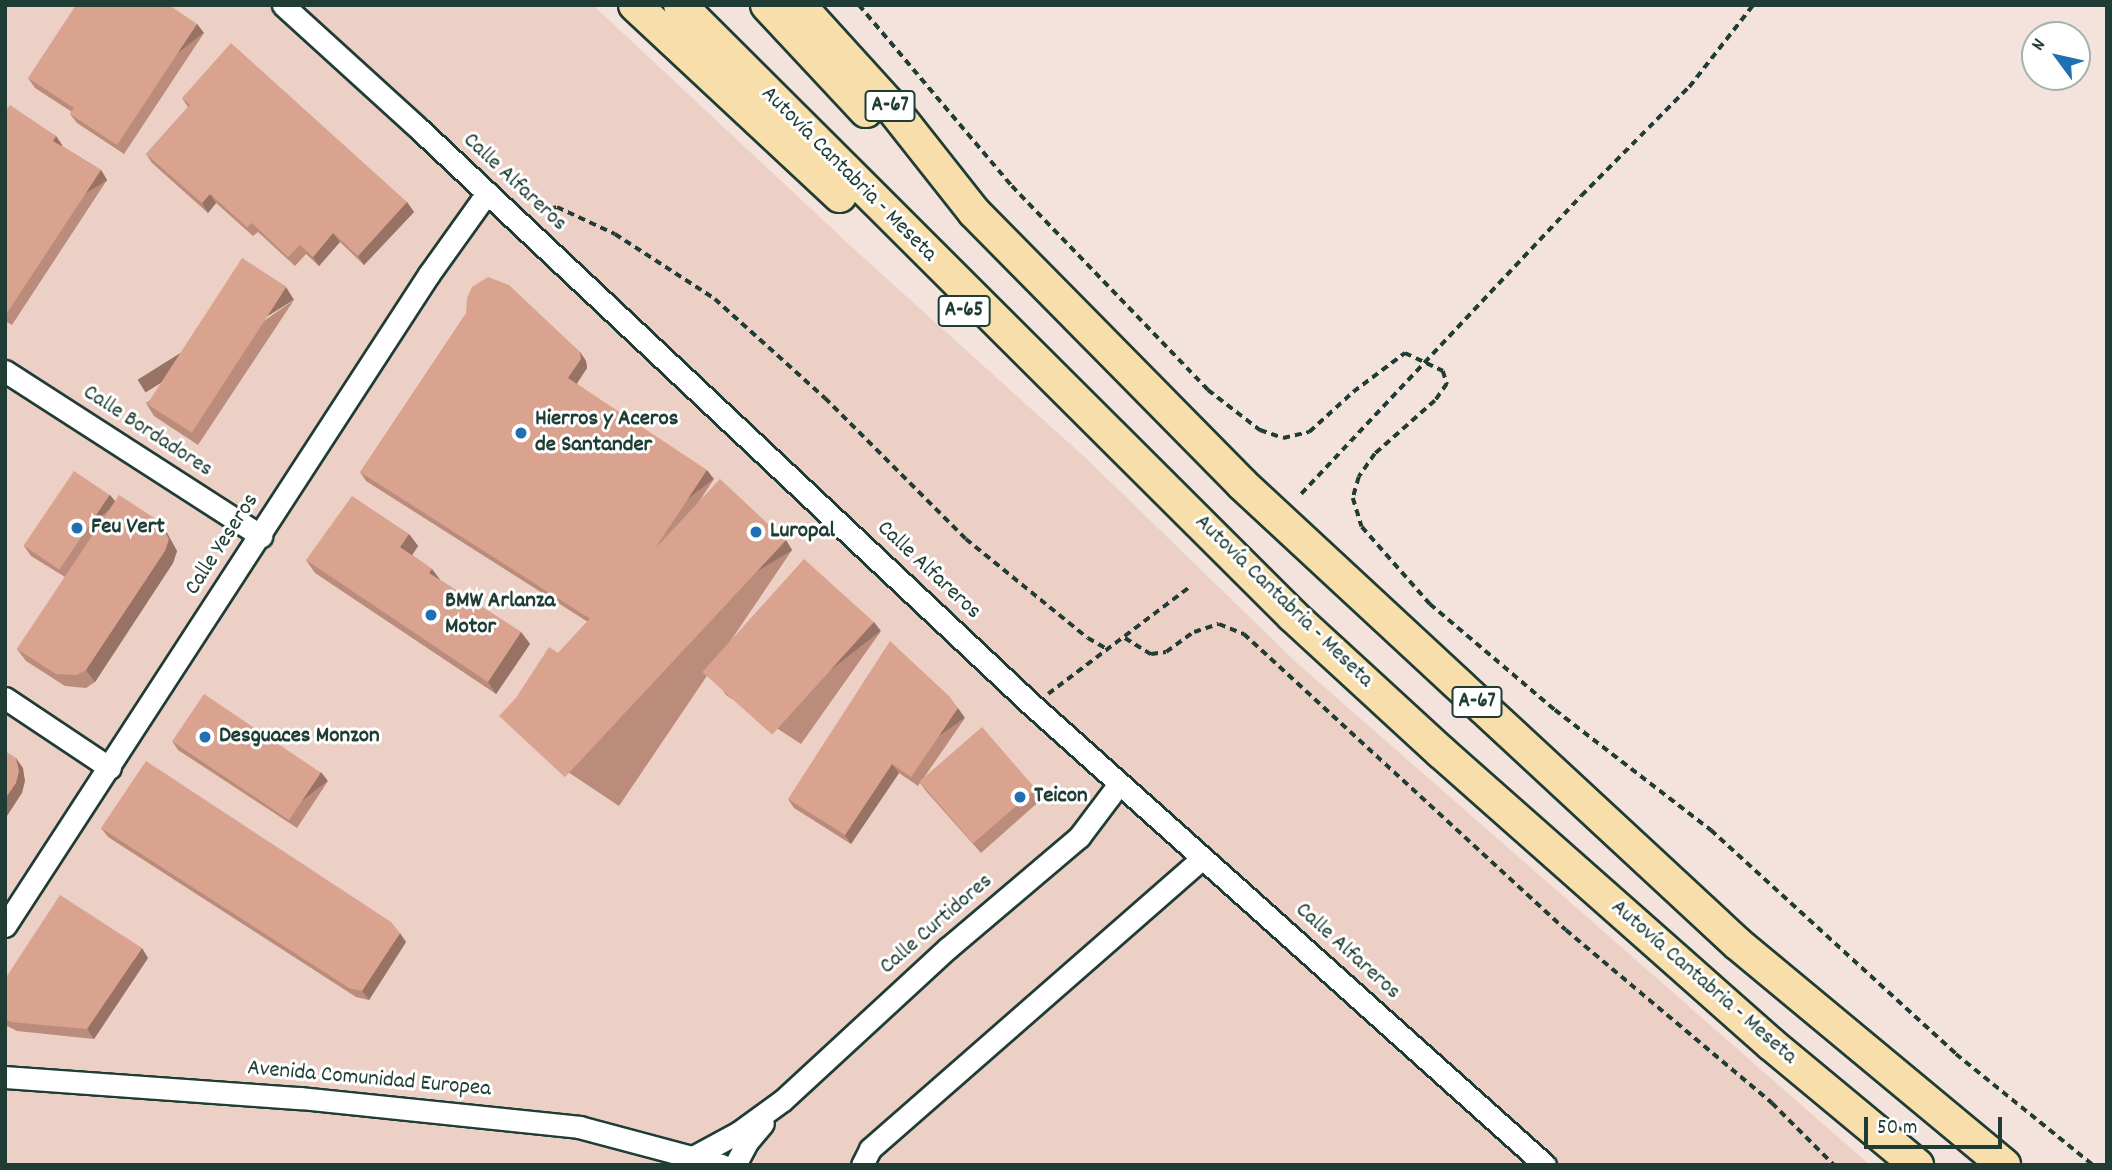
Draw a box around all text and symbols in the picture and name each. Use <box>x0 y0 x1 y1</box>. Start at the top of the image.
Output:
north arrow <box>2021 21 2091 91</box>
text: N <box>2026 34 2054 57</box>
street label: Autovía Cantabria - Meseta <box>754 81 942 269</box>
road number: A-67 <box>864 88 916 124</box>
street label: Calle Alfareros <box>456 128 572 238</box>
road number: A-65 <box>936 294 992 328</box>
street label: Calle Bordadores <box>77 380 217 484</box>
place label: Hierros y Aceros de Santander <box>535 406 678 460</box>
marker: Hierros y Aceros de Santander <box>513 425 529 441</box>
street label: Calle Yeseros <box>180 489 266 601</box>
street label: Autovía Cantabria - Meseta <box>1188 510 1378 694</box>
place label: Feu Vert <box>91 514 165 542</box>
street label: Calle Alfareros <box>870 516 986 626</box>
place label: Luropal <box>770 518 835 546</box>
marker: Feu Vert <box>69 520 85 536</box>
marker: Luropal <box>748 524 764 540</box>
place label: BMW Arlanza Motor <box>445 588 555 642</box>
marker: BMW Arlanza Motor <box>423 607 439 623</box>
road number: A-67 <box>1451 684 1503 720</box>
place label: Desguaces Monzon <box>219 723 380 751</box>
marker: Desguaces Monzon <box>197 729 213 745</box>
place label: Teicon <box>1034 783 1088 811</box>
marker: Teicon <box>1012 789 1028 805</box>
street label: Calle Curtidores <box>875 869 999 981</box>
street label: Autovía Cantabria - Meseta <box>1604 895 1802 1071</box>
street label: Calle Alfareros <box>1289 897 1405 1007</box>
street label: Avenida Comunidad Europea <box>246 1056 492 1104</box>
scale bar <box>1867 1104 2005 1148</box>
text: 50 m <box>1877 1114 1917 1144</box>

